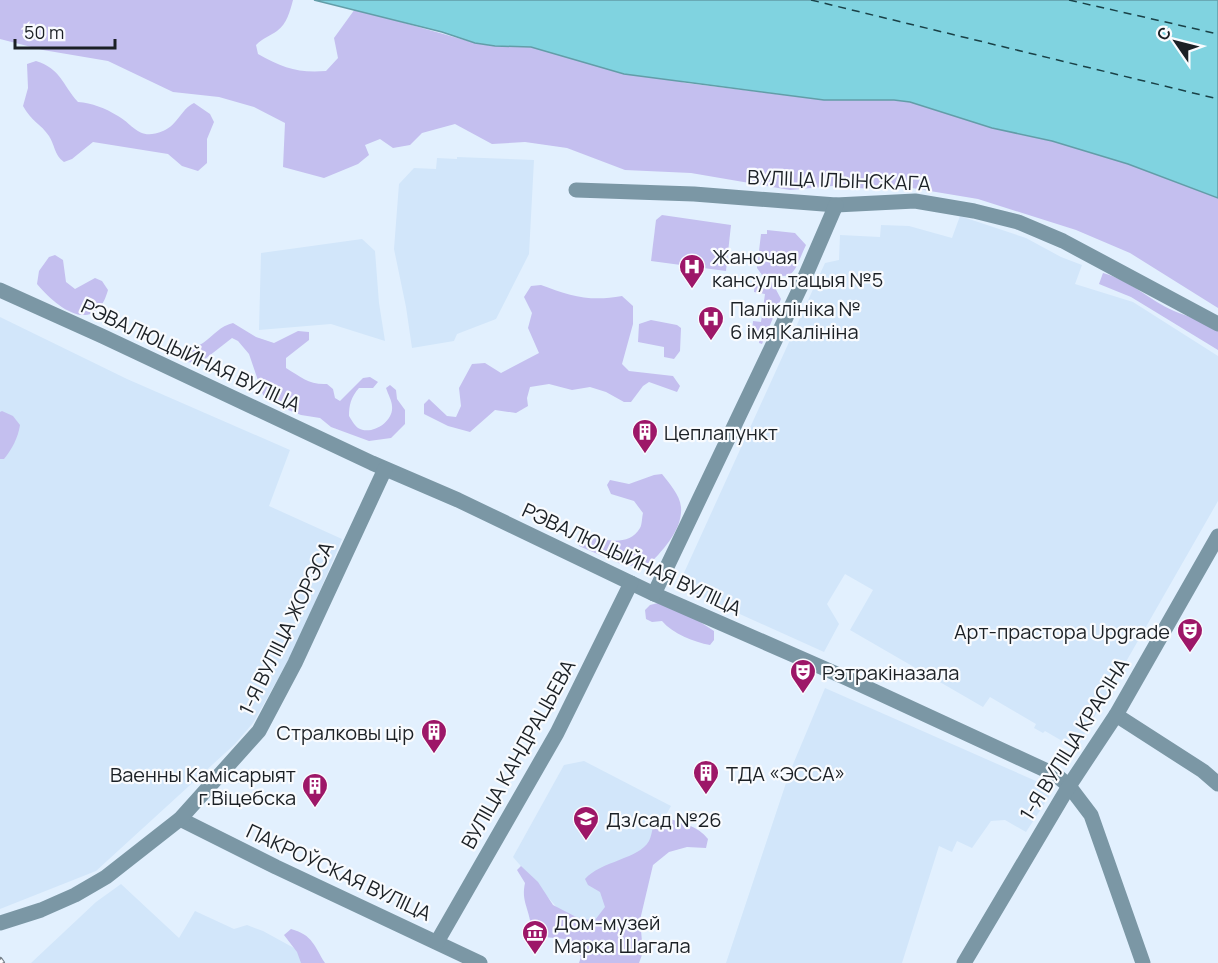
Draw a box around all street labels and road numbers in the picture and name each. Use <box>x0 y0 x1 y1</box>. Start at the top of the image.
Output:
street label: ВУЛІЦА ІЛЬІНСКАГА <box>747 163 931 197</box>
street label: РЭВАЛЮЦЫЙНАЯ ВУЛІЦА <box>77 292 305 418</box>
street label: РЭВАЛЮЦЫЙНАЯ ВУЛІЦА <box>518 496 746 622</box>
street label: 1-Я ВУЛІЦА ЖОРЭСА <box>232 537 340 719</box>
street label: 1-Я ВУЛІЦА КРАСІНА <box>1013 653 1135 825</box>
street label: ВУЛІЦА КАНДРАЦЬЕВА <box>455 654 582 854</box>
street label: ПАКРОЎСКАЯ ВУЛІЦА <box>242 817 436 927</box>

